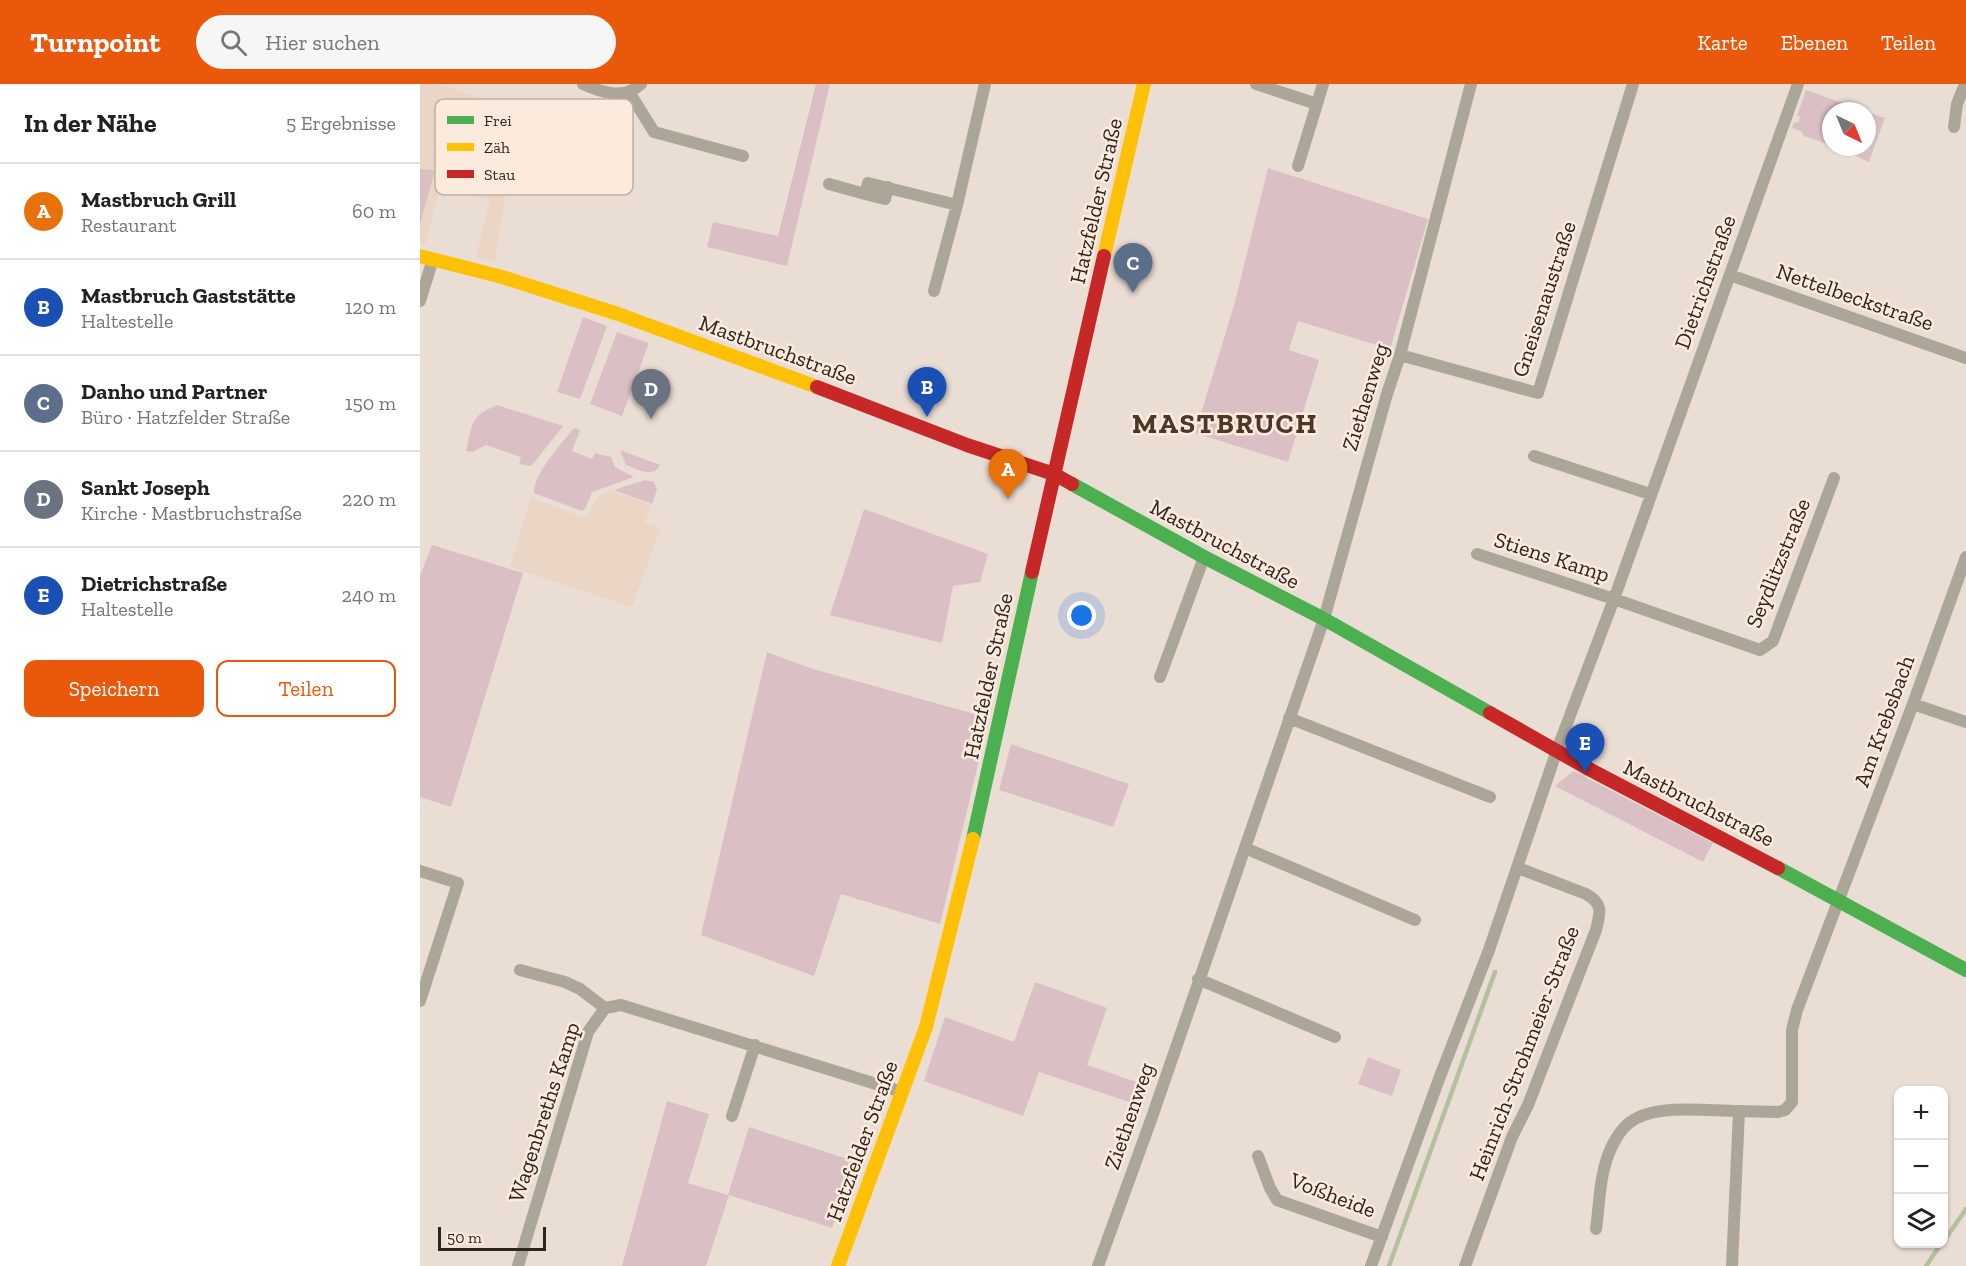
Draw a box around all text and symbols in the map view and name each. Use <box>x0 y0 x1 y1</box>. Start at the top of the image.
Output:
search box <box>196 15 616 69</box>
text: Turnpoint <box>30 26 160 59</box>
icon: search <box>217 26 250 59</box>
text: Hier suchen <box>265 29 380 56</box>
text: Karte <box>1698 30 1748 55</box>
text: Ebenen <box>1781 30 1848 55</box>
text: Teilen <box>1881 30 1936 55</box>
legend <box>435 99 633 195</box>
north arrow <box>1822 102 1876 156</box>
text: In der Nähe <box>24 107 156 139</box>
text: 5 Ergebnisse <box>286 111 396 135</box>
text: Frei <box>484 111 512 130</box>
street label: Hatzfelder Straße <box>1064 116 1128 286</box>
text: Zäh <box>484 138 510 157</box>
text: Stau <box>484 165 515 184</box>
text: Mastbruch Grill <box>81 186 236 213</box>
text: A <box>37 199 50 223</box>
text: 60 m <box>352 199 396 223</box>
street label: Dietrichstraße <box>1668 211 1742 353</box>
text: Restaurant <box>81 213 177 237</box>
street label: Gneisenaustraße <box>1506 218 1582 380</box>
pin: C <box>1114 244 1152 293</box>
street label: Nettelbeckstraße <box>1773 257 1937 337</box>
text: Mastbruch Gaststätte <box>81 282 296 309</box>
text: B <box>37 295 50 319</box>
text: 120 m <box>345 295 396 319</box>
text: Haltestelle <box>81 309 173 333</box>
street label: Mastbruchstraße <box>695 309 861 391</box>
street label: Ziethenweg <box>1336 340 1394 454</box>
pin: B <box>908 368 946 417</box>
pin: D <box>632 370 670 419</box>
text: Danho und Partner <box>81 378 268 405</box>
text: C <box>37 391 50 415</box>
text: 150 m <box>345 391 396 415</box>
text: Büro · Hatzfelder Straße <box>81 405 290 429</box>
district label: MASTBRUCH <box>1132 407 1318 440</box>
pin: A <box>988 450 1028 499</box>
text: Sankt Joseph <box>81 474 210 501</box>
text: D <box>37 487 50 511</box>
text: 220 m <box>342 487 396 511</box>
street label: Mastbruchstraße <box>1145 493 1305 595</box>
street label: Seydlitzstraße <box>1740 494 1816 632</box>
text: Kirche · Mastbruchstraße <box>81 501 302 525</box>
street label: Stiens Kamp <box>1491 526 1613 588</box>
text: Dietrichstraße <box>81 570 227 597</box>
text: E <box>38 583 49 607</box>
text: 240 m <box>342 583 396 607</box>
street label: Hatzfelder Straße <box>957 590 1019 762</box>
text: Haltestelle <box>81 597 173 621</box>
your location <box>1067 601 1096 630</box>
street label: Am Krebsbach <box>1848 651 1921 791</box>
button: Speichern <box>24 660 204 717</box>
button: Teilen <box>216 660 396 717</box>
pin: E <box>1566 724 1604 773</box>
street label: Mastbruchstraße <box>1619 753 1779 853</box>
street label: Heinrich-Strohmeier-Straße <box>1463 922 1585 1184</box>
street label: Wagenbreths Kamp <box>502 1019 586 1205</box>
street label: Hatzfelder Straße <box>820 1057 904 1225</box>
street label: Ziethenweg <box>1098 1059 1160 1173</box>
map controls <box>1894 1086 1948 1248</box>
button: + <box>1894 1086 1948 1140</box>
button: − <box>1894 1140 1948 1194</box>
street label: Voßheide <box>1285 1166 1380 1224</box>
button: layers <box>1894 1194 1948 1248</box>
scale bar <box>438 1224 546 1252</box>
text: 50 m <box>447 1228 482 1247</box>

